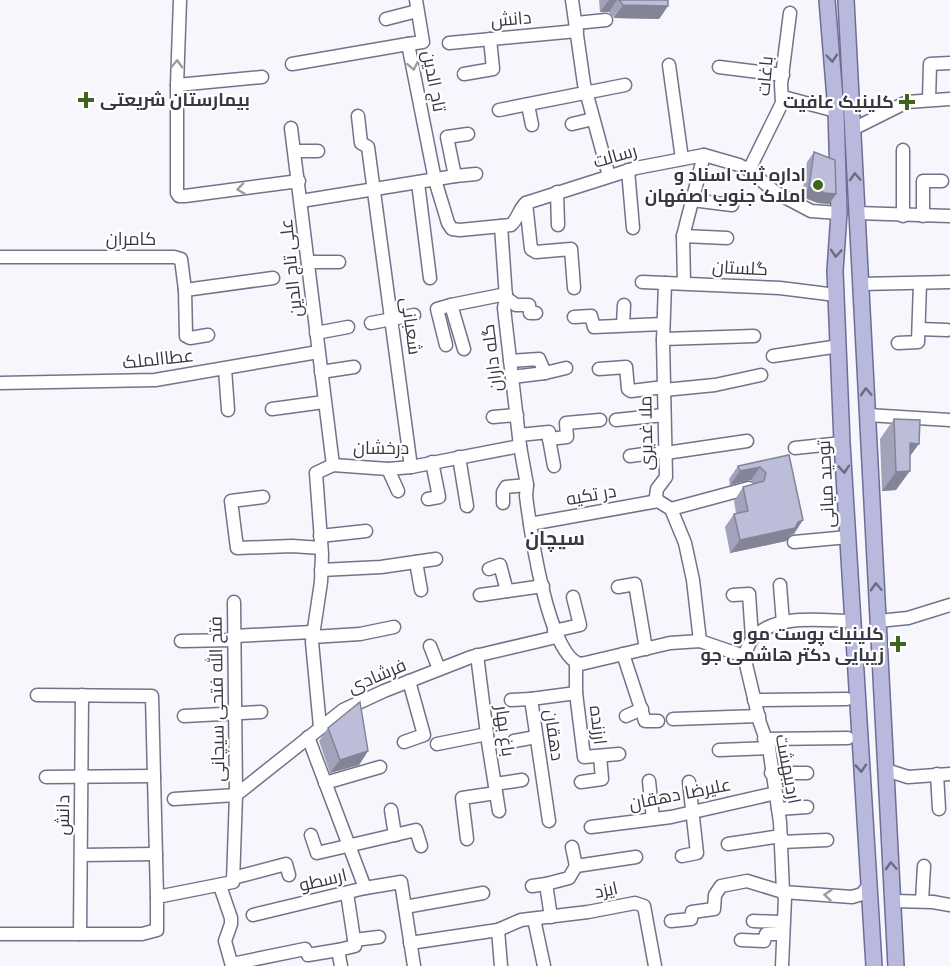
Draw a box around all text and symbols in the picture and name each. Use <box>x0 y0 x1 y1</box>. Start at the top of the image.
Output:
street label: دانش <box>490 5 532 33</box>
street label: تاج الدین <box>416 48 452 114</box>
one-way arrow <box>825 54 838 63</box>
street label: باغات <box>751 55 779 97</box>
one-way arrow <box>171 59 184 68</box>
one-way arrow <box>406 61 419 71</box>
place label: بیمارستان شریعتی <box>100 88 250 112</box>
place label: کلینیک عافیت <box>783 90 894 114</box>
marker: بیمارستان شریعتی <box>77 91 95 109</box>
marker: کلینیک عافیت <box>898 93 916 111</box>
street label: رسالت <box>590 138 640 174</box>
place label: اداره ثبت اسناد و املاک جنوب اصفهان <box>645 163 806 208</box>
one-way arrow <box>848 172 861 181</box>
marker: اداره ثبت اسناد و املاک جنوب اصفهان <box>811 178 825 192</box>
one-way arrow <box>236 182 246 195</box>
street label: علی تاج الدین <box>274 217 308 319</box>
street label: کامران <box>106 227 156 251</box>
one-way arrow <box>830 248 843 258</box>
street label: گلستان <box>712 255 768 281</box>
street label: شعبانی <box>395 296 427 356</box>
street label: گله داران <box>476 323 508 393</box>
street label: عطاالملک <box>121 343 195 375</box>
one-way arrow <box>860 388 873 397</box>
street label: ملا غدیری <box>633 395 659 471</box>
street label: درخشان <box>353 436 409 460</box>
street label: توحید میانی <box>812 439 840 528</box>
one-way arrow <box>837 464 850 473</box>
street label: در تکیه <box>564 479 618 511</box>
district label: سیچان <box>525 525 585 552</box>
one-way arrow <box>870 583 883 592</box>
street label: فتح الله فتحی سیچانی <box>204 616 230 782</box>
place label: كلينيك پوست مو و زيبايى دکتر هاشمی جو <box>700 622 884 667</box>
marker: كلينيك پوست مو و زيبايى دکتر هاشمی جو <box>889 635 907 653</box>
street label: فرشادی <box>344 653 410 699</box>
street label: باغ بهار <box>489 703 520 758</box>
street label: ارزنده <box>584 704 612 746</box>
street label: دهقان <box>539 708 569 762</box>
street label: اردیبهشت <box>770 732 806 806</box>
one-way arrow <box>854 764 867 773</box>
street label: علیرضا دهقان <box>627 772 733 816</box>
street label: دانش <box>51 794 75 836</box>
one-way arrow <box>885 861 898 870</box>
street label: ارسطو <box>297 863 349 897</box>
street label: ایزد <box>592 876 620 904</box>
one-way arrow <box>823 889 832 902</box>

